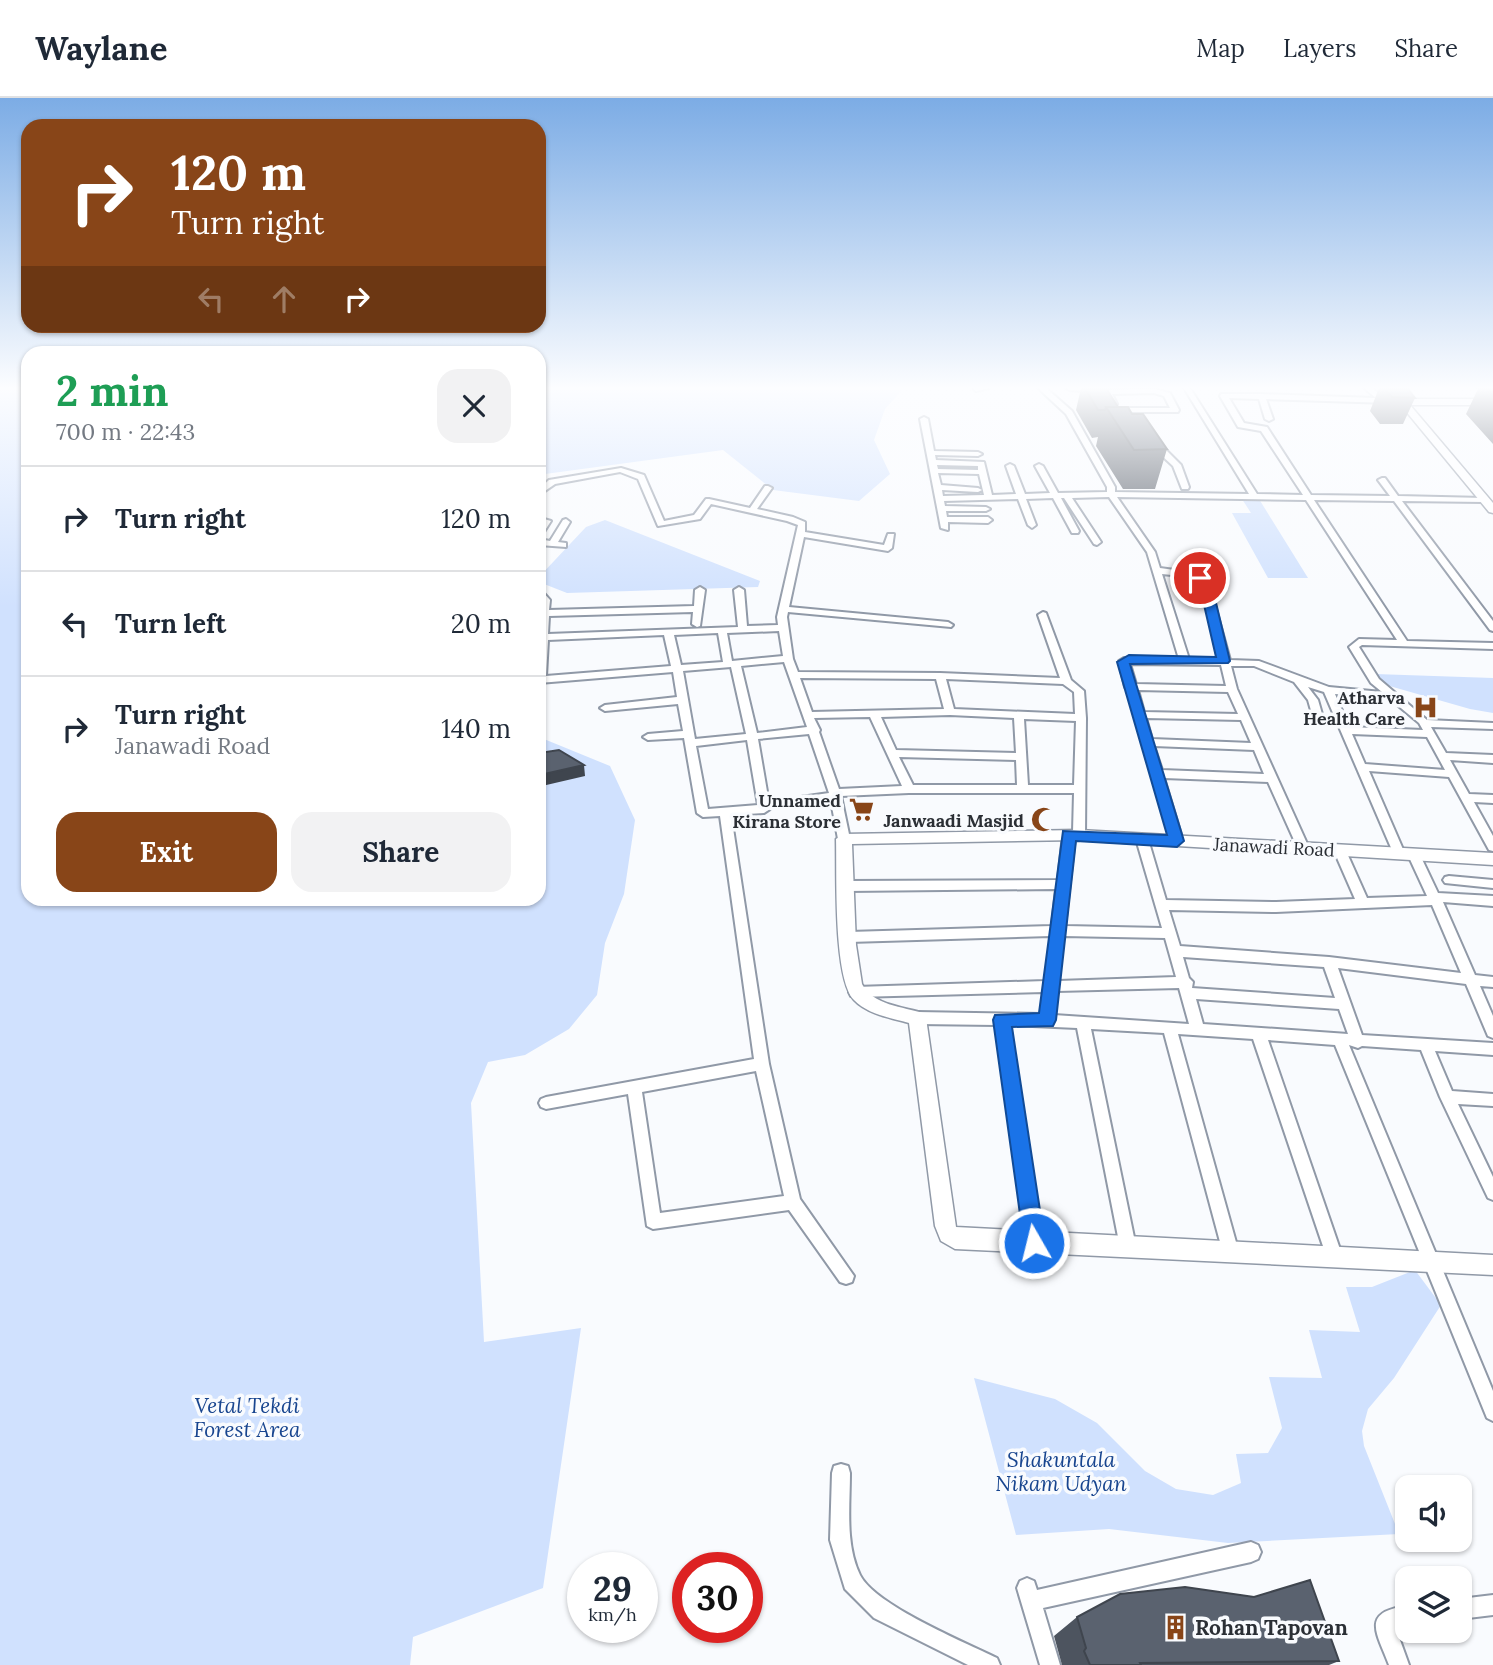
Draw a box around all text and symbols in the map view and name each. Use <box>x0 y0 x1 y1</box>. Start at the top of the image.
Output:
text: Waylane <box>35 27 167 69</box>
text: Map <box>1196 33 1245 64</box>
text: Layers <box>1283 33 1356 64</box>
text: Share <box>1394 33 1458 64</box>
text: 120 m <box>171 141 306 203</box>
icon: right <box>56 147 147 238</box>
text: Turn right <box>171 202 324 243</box>
icon: left <box>192 280 230 318</box>
icon: ahead <box>265 280 303 318</box>
icon: right <box>338 280 376 318</box>
text: 2 min <box>56 364 169 418</box>
button: close <box>437 369 511 443</box>
text: 700 m · 22:43 <box>56 417 195 446</box>
icon: right <box>56 500 94 538</box>
text: Turn right <box>115 502 246 535</box>
text: 120 m <box>441 502 511 535</box>
pin <box>1170 548 1230 608</box>
icon: arrive <box>1181 559 1219 597</box>
icon: left <box>56 605 94 643</box>
text: Turn left <box>115 607 226 640</box>
text: 20 m <box>451 607 511 640</box>
place label: Atharva Health Care <box>1303 686 1406 730</box>
hospital icon: Atharva Health Care <box>1411 693 1439 721</box>
text: Turn right <box>115 698 246 731</box>
icon: right <box>56 710 94 748</box>
text: 140 m <box>441 712 511 745</box>
text: Janawadi Road <box>115 731 270 760</box>
place label: Unnamed Kirana Store <box>732 789 841 833</box>
supermarket icon: Unnamed Kirana Store <box>847 796 875 824</box>
mosque icon: Janwaadi Masjid <box>1030 806 1058 834</box>
place label: Janwaadi Masjid <box>883 809 1024 832</box>
button: Exit <box>56 812 277 892</box>
button: Share <box>291 812 511 892</box>
street label: Janawadi Road <box>1212 832 1336 862</box>
position arrow <box>997 1206 1071 1280</box>
park label: Vetal Tekdi Forest Area <box>193 1392 301 1443</box>
park label: Shakuntala Nikam Udyan <box>995 1446 1127 1497</box>
map controls <box>1395 1475 1472 1643</box>
button: sound <box>1395 1475 1472 1552</box>
speed limit sign: 30 <box>672 1552 763 1643</box>
text: 29 <box>593 1566 632 1611</box>
button: layers <box>1395 1566 1472 1643</box>
text: km/h <box>588 1603 637 1626</box>
building icon: Rohan Tapovan <box>1161 1613 1189 1641</box>
place label: Rohan Tapovan <box>1195 1614 1348 1641</box>

